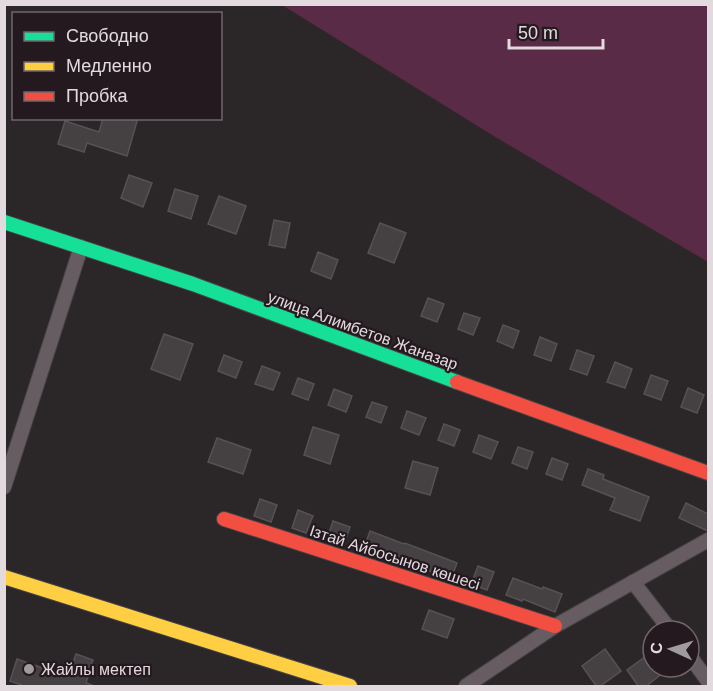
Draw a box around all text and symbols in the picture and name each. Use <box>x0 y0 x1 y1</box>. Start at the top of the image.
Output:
legend <box>12 12 222 120</box>
scale bar <box>509 12 604 50</box>
text: 50 m <box>518 23 558 43</box>
text: Свободно <box>66 26 149 46</box>
text: Медленно <box>66 56 152 76</box>
text: Пробка <box>66 86 129 106</box>
street label: улица Алимбетов Жаназар <box>265 288 460 373</box>
street label: Ізтай Айбосынов көшесі <box>307 522 482 593</box>
north arrow <box>641 619 701 679</box>
text: С <box>648 641 665 654</box>
place label: Жайлы мектеп <box>41 661 151 678</box>
marker: Жайлы мектеп <box>22 662 36 676</box>

